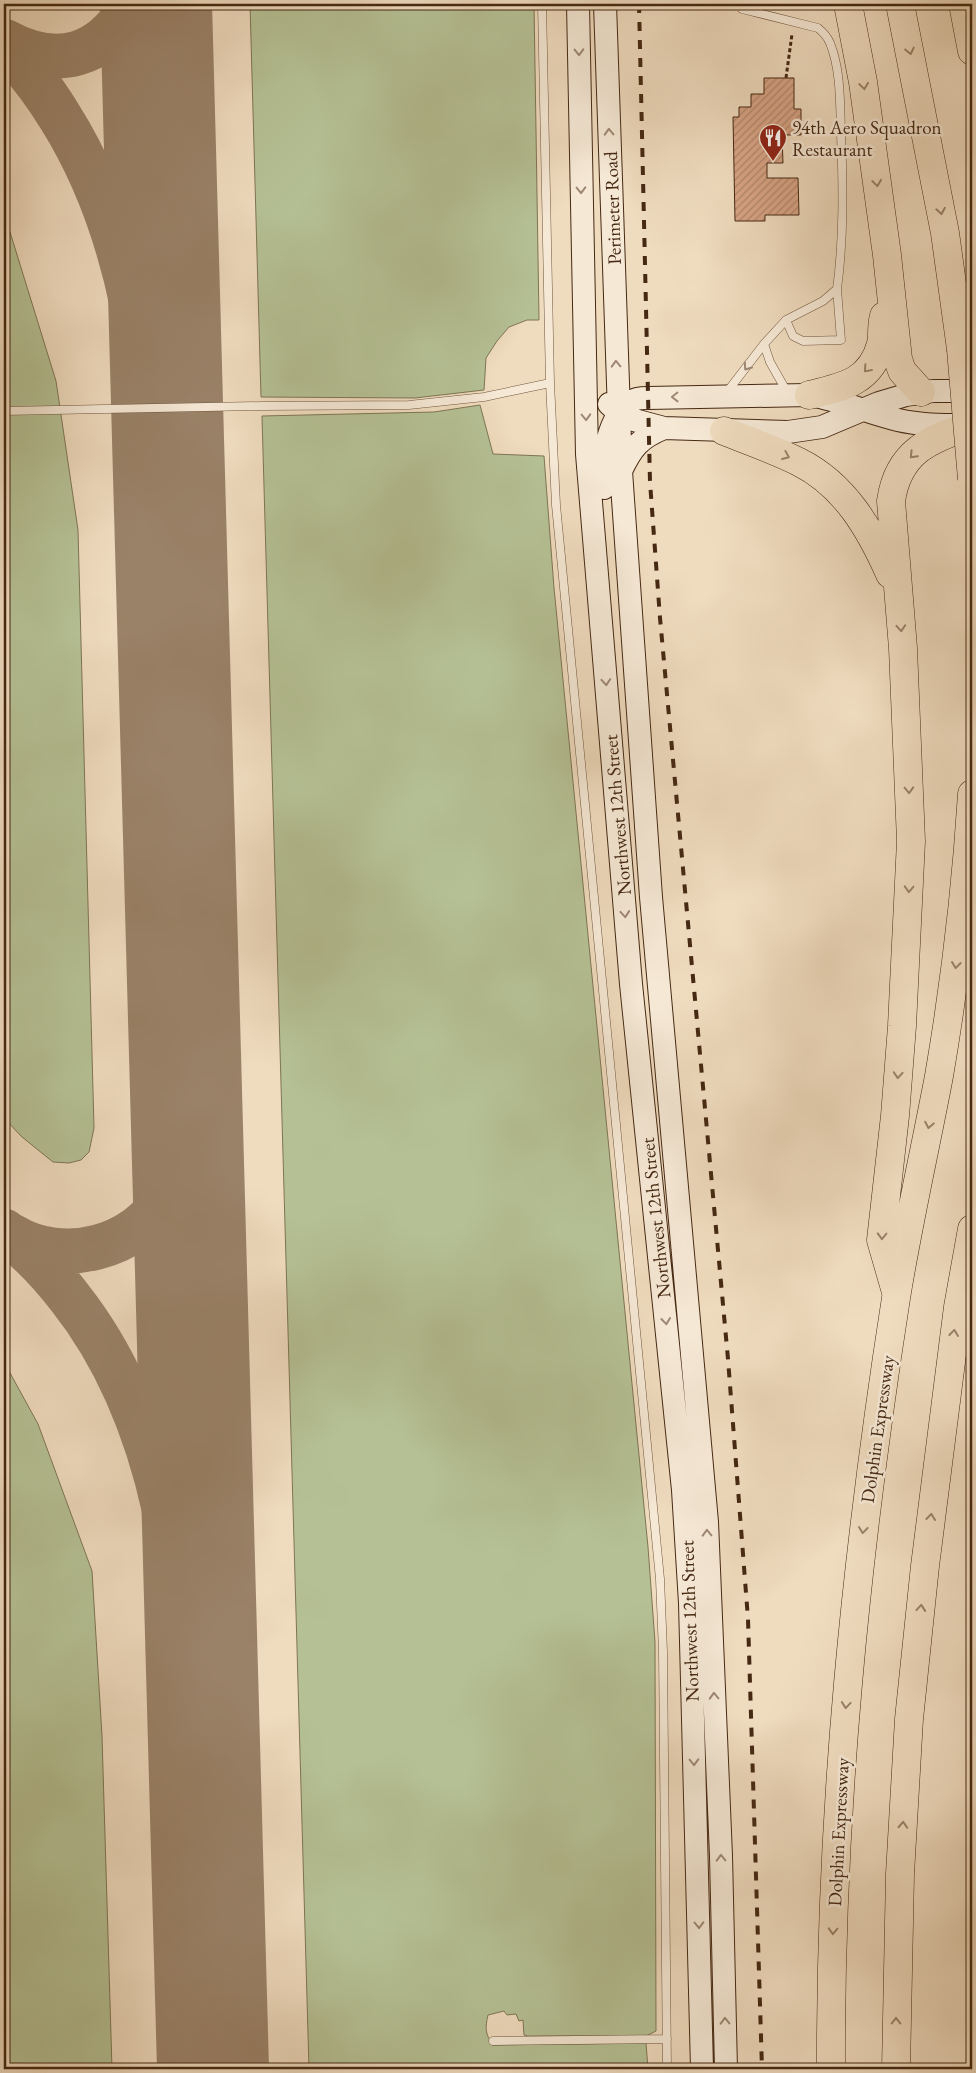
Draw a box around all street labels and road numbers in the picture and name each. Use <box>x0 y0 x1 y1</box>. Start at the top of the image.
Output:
street label: Perimeter Road <box>598 150 627 265</box>
street label: Northwest 12th Street <box>598 733 637 896</box>
street label: Northwest 12th Street <box>635 1136 676 1300</box>
street label: Dolphin Expressway <box>855 1353 900 1505</box>
street label: Northwest 12th Street <box>674 1540 705 1702</box>
street label: Dolphin Expressway <box>822 1756 855 1907</box>

